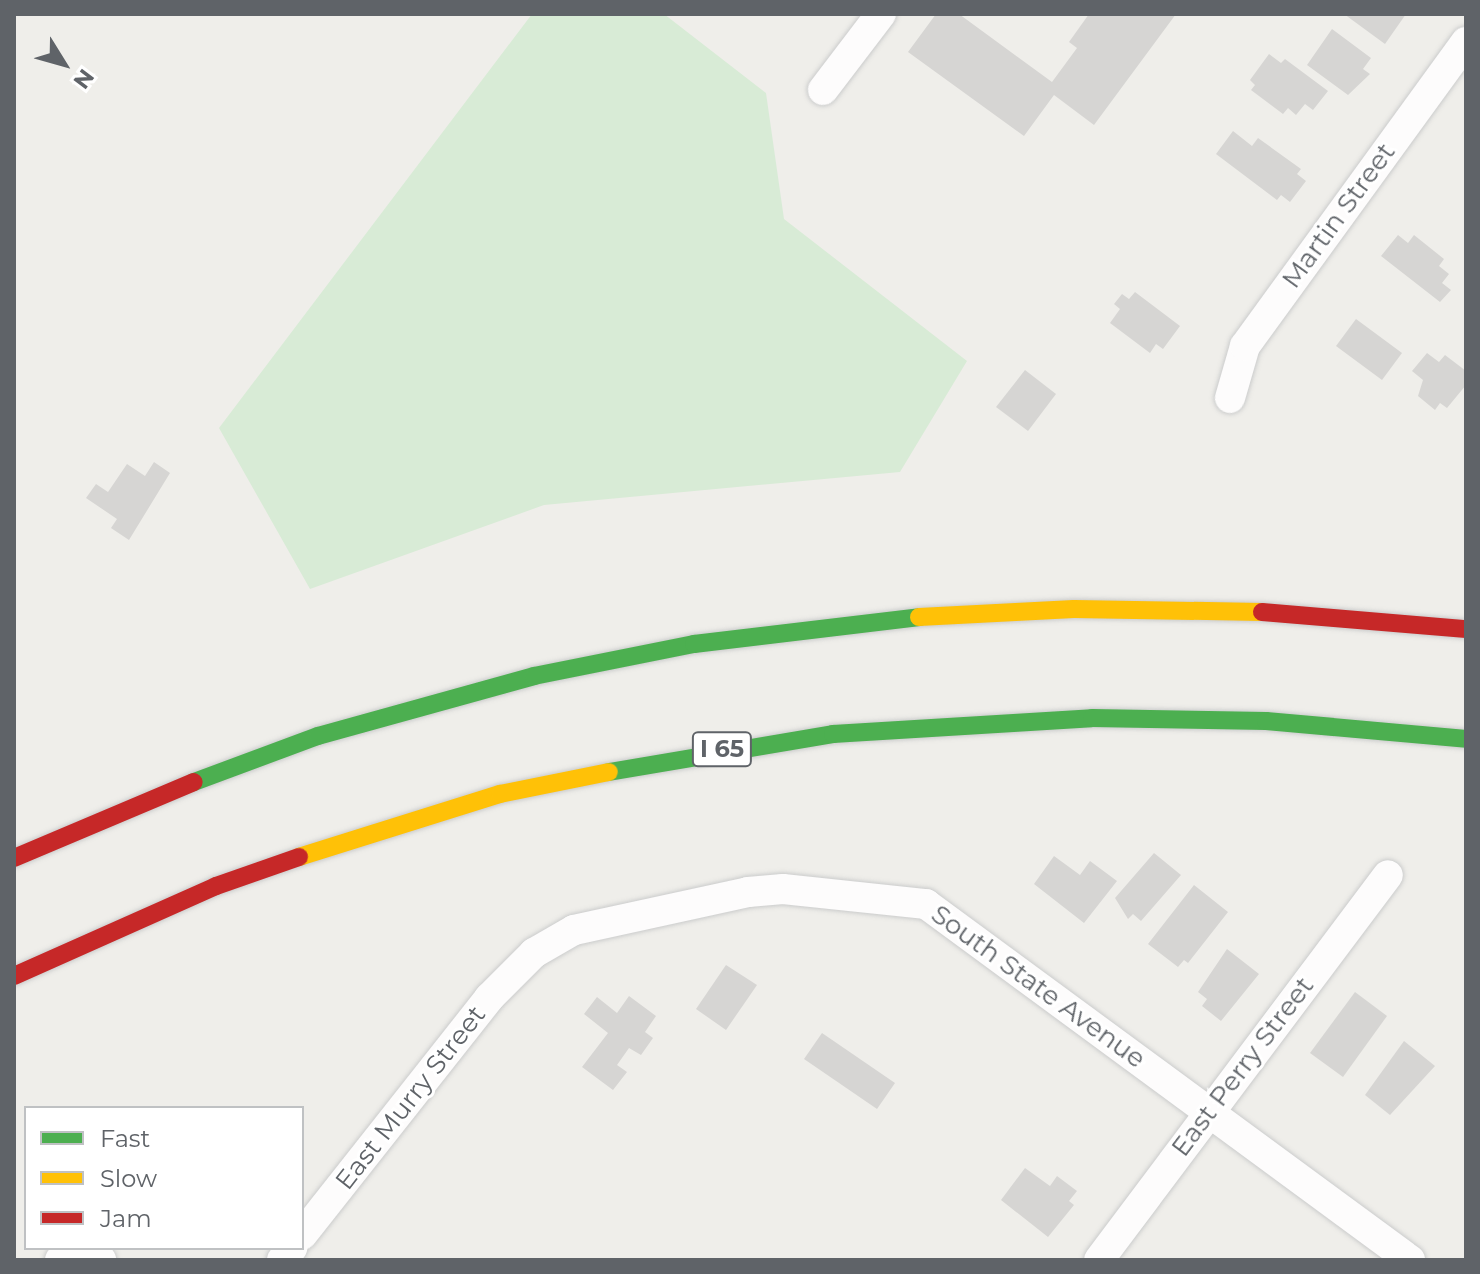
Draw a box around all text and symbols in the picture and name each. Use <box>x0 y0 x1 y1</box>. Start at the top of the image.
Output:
north arrow <box>24 24 104 104</box>
text: N <box>67 64 100 94</box>
street label: Martin Street <box>1276 137 1402 295</box>
road number: I 65 <box>690 729 754 769</box>
street label: South State Avenue <box>925 899 1151 1075</box>
street label: East Perry Street <box>1165 971 1321 1163</box>
street label: East Murry Street <box>329 1000 493 1196</box>
legend <box>24 1106 304 1250</box>
text: Fast <box>100 1124 150 1153</box>
text: Slow <box>100 1164 157 1193</box>
text: Jam <box>100 1204 152 1233</box>

